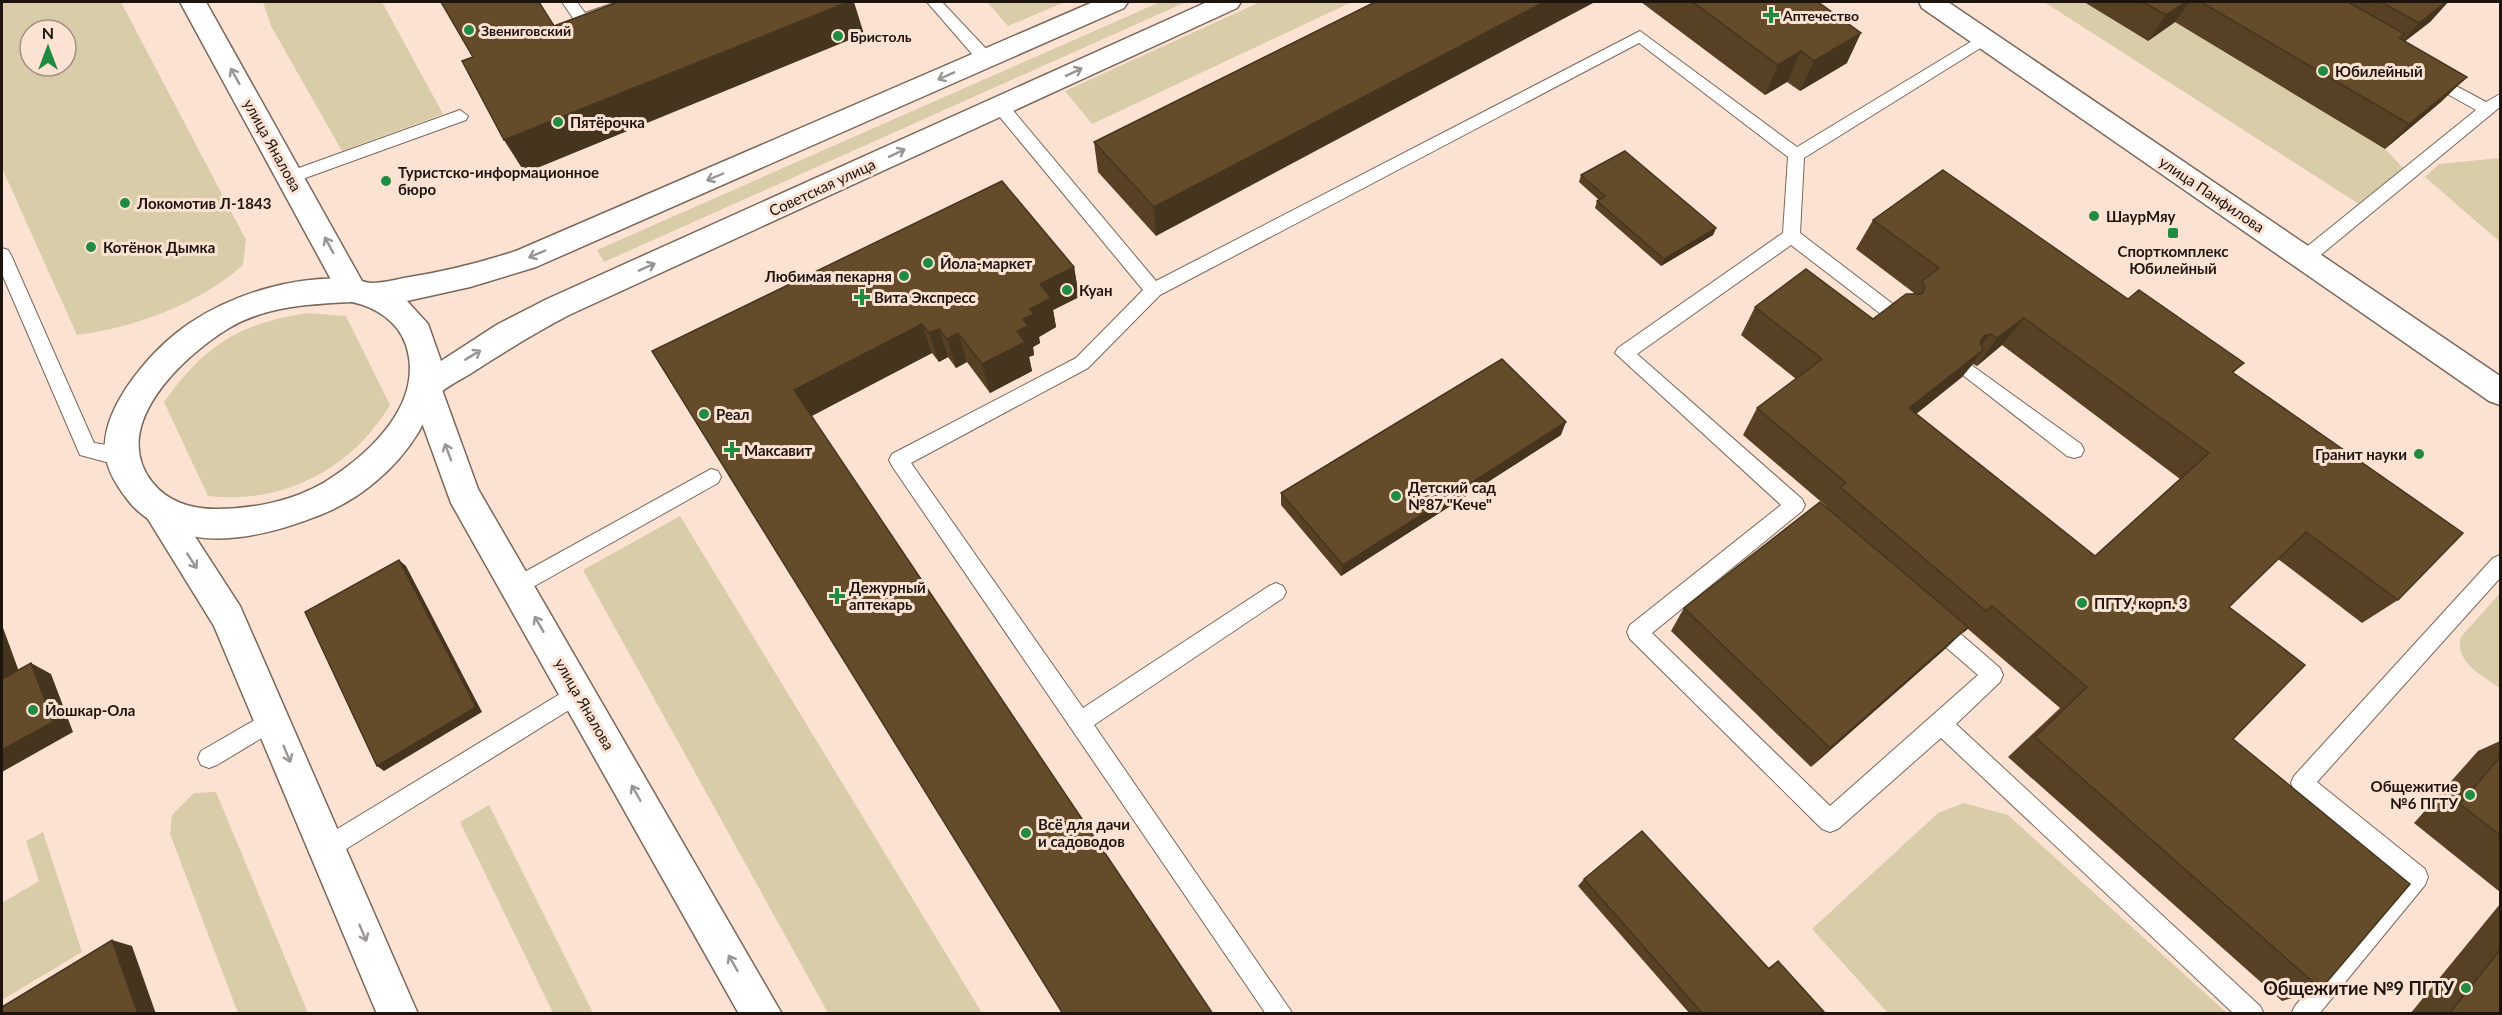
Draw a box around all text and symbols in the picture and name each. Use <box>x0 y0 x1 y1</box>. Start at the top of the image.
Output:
place label: Аптечество <box>1782 7 1859 24</box>
marker: Аптечество <box>1764 8 1778 22</box>
north arrow <box>18 18 78 78</box>
place label: Звениговский <box>481 22 571 39</box>
text: N <box>42 23 54 42</box>
marker: Звениговский <box>462 23 476 37</box>
place label: Бристоль <box>850 28 912 45</box>
marker: Бристоль <box>831 29 845 43</box>
place label: Юбилейный <box>2335 62 2423 80</box>
marker: Юбилейный <box>2316 64 2330 78</box>
one-way arrow <box>1064 66 1083 77</box>
one-way arrow <box>229 68 241 85</box>
one-way arrow <box>937 70 955 82</box>
street label: улица Яналова <box>240 96 306 194</box>
place label: Пятёрочка <box>570 113 645 131</box>
marker: Пятёрочка <box>551 115 565 129</box>
one-way arrow <box>887 147 905 159</box>
street label: улица Панфилова <box>2156 152 2268 236</box>
street label: Советская улица <box>766 154 878 220</box>
place label: Туристско-информационное бюро <box>398 163 599 198</box>
one-way arrow <box>707 171 725 183</box>
marker: Туристско-информационное бюро <box>379 174 393 188</box>
place label: Локомотив Л-1843 <box>136 194 271 212</box>
marker: Локомотив Л-1843 <box>118 196 132 210</box>
place label: ШаурМяу <box>2106 207 2175 225</box>
marker: ШаурМяу <box>2087 209 2101 223</box>
marker: Спорткомплекс Юбилейный <box>2166 226 2180 240</box>
one-way arrow <box>323 237 335 254</box>
place label: Котёнок Дымка <box>103 238 215 256</box>
marker: Котёнок Дымка <box>84 240 98 254</box>
place label: Спорткомплекс Юбилейный <box>2118 242 2228 277</box>
one-way arrow <box>528 249 546 260</box>
place label: Йола-маркет <box>940 254 1033 272</box>
marker: Йола-маркет <box>921 256 935 270</box>
one-way arrow <box>638 261 656 272</box>
place label: Любимая пекарня <box>764 267 892 285</box>
marker: Любимая пекарня <box>897 269 911 283</box>
place label: Куан <box>1079 281 1113 299</box>
marker: Куан <box>1060 283 1074 297</box>
place label: Вита Экспресс <box>874 288 976 306</box>
marker: Вита Экспресс <box>855 290 869 304</box>
one-way arrow <box>464 348 481 360</box>
place label: Реал <box>716 405 750 423</box>
marker: Реал <box>697 407 711 421</box>
place label: Максавит <box>744 441 813 459</box>
one-way arrow <box>442 443 453 462</box>
marker: Максавит <box>725 443 739 457</box>
place label: Гранит науки <box>2315 445 2407 463</box>
marker: Гранит науки <box>2412 447 2426 461</box>
place label: Детский сад №87 "Кече" <box>1408 478 1497 513</box>
marker: Детский сад №87 "Кече" <box>1389 489 1403 503</box>
one-way arrow <box>186 552 198 569</box>
place label: Дежурный аптекарь <box>849 578 926 613</box>
marker: Дежурный аптекарь <box>830 589 844 603</box>
place label: ПГТУ, корп. 3 <box>2094 594 2187 612</box>
marker: ПГТУ, корп. 3 <box>2075 596 2089 610</box>
one-way arrow <box>533 616 545 633</box>
street label: улица Яналова <box>552 655 618 753</box>
place label: Йошкар-Ола <box>45 701 135 719</box>
marker: Йошкар-Ола <box>26 703 40 717</box>
one-way arrow <box>282 745 293 763</box>
place label: Общежитие №6 ПГТУ <box>2371 777 2458 812</box>
one-way arrow <box>630 785 641 803</box>
marker: Общежитие №6 ПГТУ <box>2463 788 2477 802</box>
place label: Всё для дачи и садоводов <box>1038 815 1130 850</box>
marker: Всё для дачи и садоводов <box>1019 826 1033 840</box>
one-way arrow <box>358 924 370 942</box>
one-way arrow <box>727 955 739 972</box>
place label: Общежитие №9 ПГТУ <box>2263 977 2454 999</box>
marker: Общежитие №9 ПГТУ <box>2459 981 2473 995</box>

